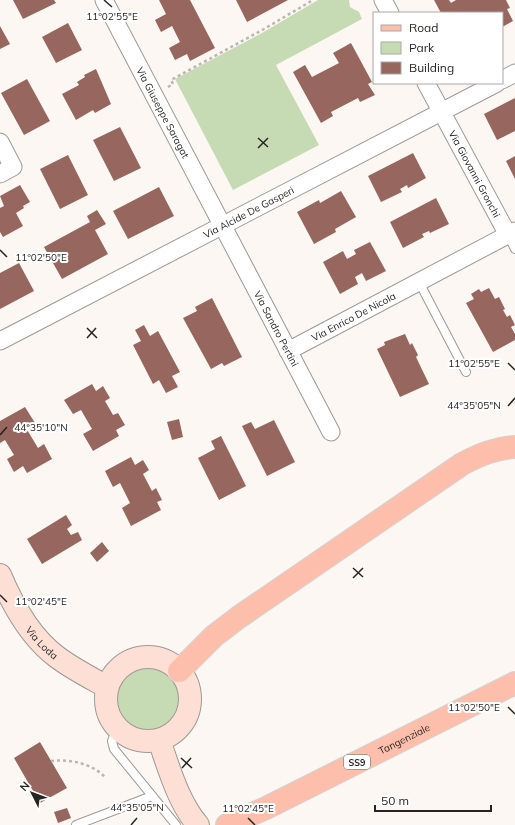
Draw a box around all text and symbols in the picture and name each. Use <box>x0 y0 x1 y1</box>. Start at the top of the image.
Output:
text: 11°02'55"E <box>86 10 138 23</box>
legend <box>373 12 503 84</box>
text: Road <box>409 20 438 35</box>
text: Park <box>409 40 435 55</box>
text: Building <box>409 60 454 75</box>
street label: Via Giuseppe Saragat <box>134 65 193 161</box>
street label: Via Giovanni Gronchi <box>446 128 504 219</box>
street label: Via Alcide De Gasperi <box>201 183 296 241</box>
text: 11°02'50"E <box>15 251 67 264</box>
street label: Via Sandro Pertini <box>251 288 302 369</box>
street label: Via Enrico De Nicola <box>309 289 398 344</box>
text: 11°02'55"E <box>448 357 500 370</box>
text: 44°35'05"N <box>447 399 501 412</box>
text: 44°35'10"N <box>14 421 68 434</box>
text: 11°02'45"E <box>15 595 67 608</box>
street label: Via Loda <box>23 623 61 662</box>
text: 11°02'50"E <box>448 701 500 714</box>
street label: Tangenziale <box>376 720 432 757</box>
road number: SS9 <box>344 755 370 769</box>
north arrow <box>12 773 52 813</box>
text: N <box>17 779 33 794</box>
scale bar <box>375 787 491 813</box>
text: 50 m <box>381 793 409 808</box>
text: 44°35'05"N <box>110 801 164 814</box>
text: 11°02'45"E <box>222 802 274 815</box>

